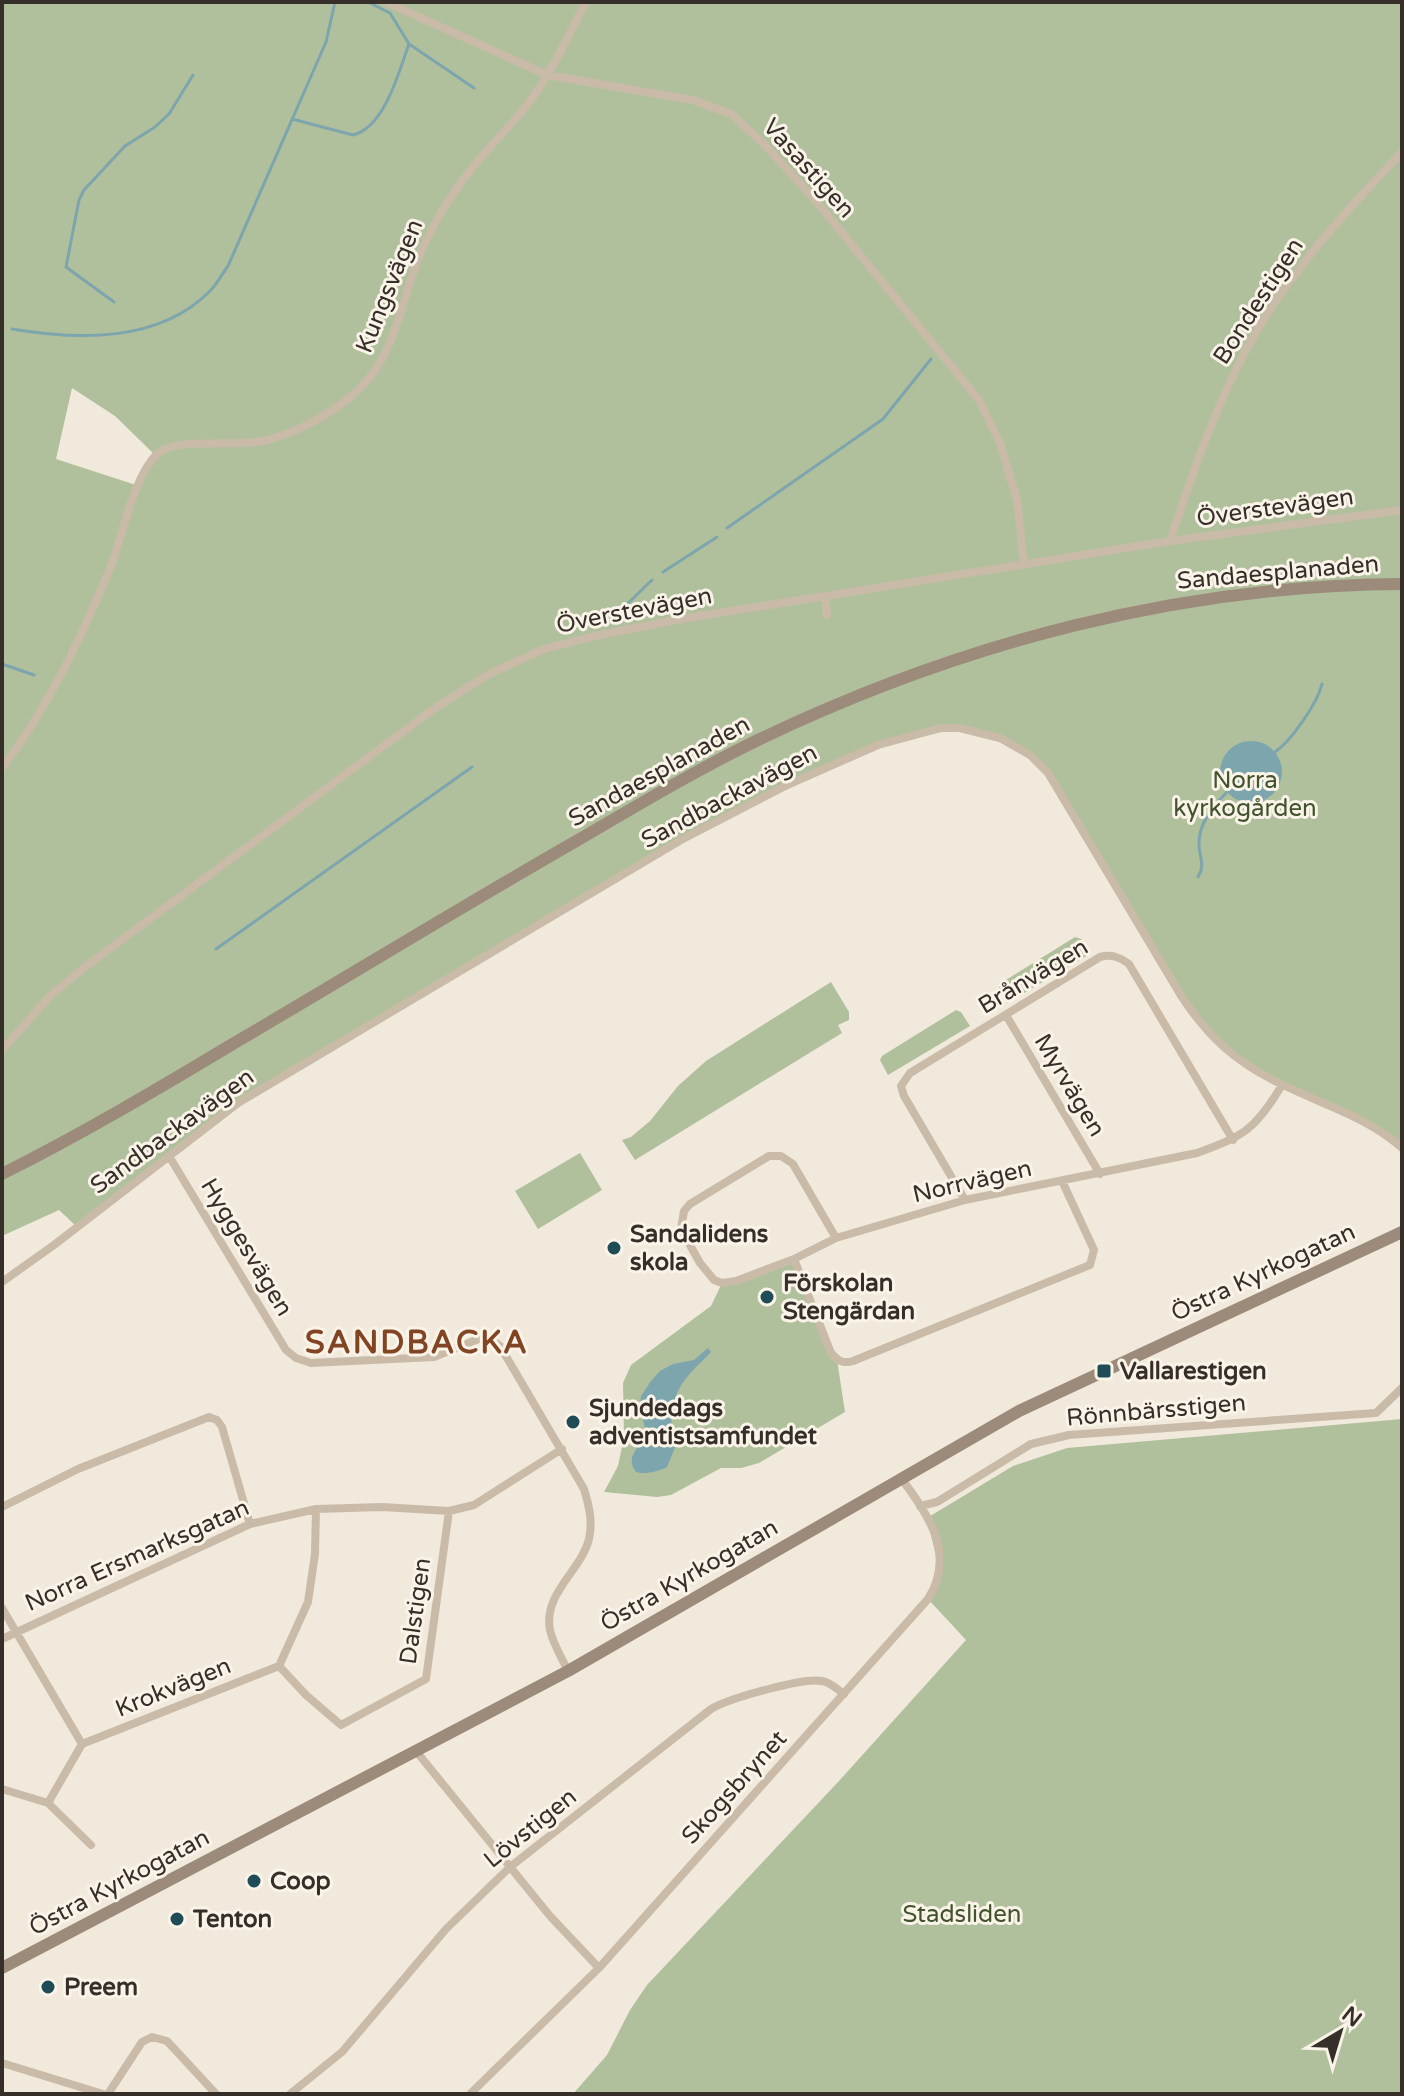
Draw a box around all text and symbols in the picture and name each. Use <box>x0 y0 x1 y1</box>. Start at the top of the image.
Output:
street label: Vasastigen <box>756 113 861 224</box>
street label: Kungsvägen <box>350 215 429 357</box>
street label: Bondestigen <box>1207 233 1310 370</box>
street label: Överstevägen <box>1195 482 1355 533</box>
street label: Sandaesplanaden <box>1176 549 1380 596</box>
street label: Överstevägen <box>554 581 714 640</box>
street label: Sandaesplanaden <box>564 710 755 833</box>
street label: Sandbackavägen <box>636 738 822 855</box>
park label: Norra kyrkogården <box>1173 766 1317 823</box>
street label: Brånvägen <box>973 932 1093 1021</box>
street label: Myrvägen <box>1028 1029 1111 1142</box>
street label: Sandbackavägen <box>85 1062 260 1200</box>
street label: Norrvägen <box>910 1154 1034 1209</box>
street label: Hyggesvägen <box>194 1173 299 1321</box>
street label: Östra Kyrkogatan <box>1166 1217 1360 1328</box>
place label: Sandalidens skola <box>630 1220 768 1277</box>
marker: Sandalidens skola <box>605 1239 623 1257</box>
place label: Förskolan Stengärdan <box>783 1269 915 1326</box>
marker: Förskolan Stengärdan <box>758 1288 776 1306</box>
district label: SANDBACKA <box>305 1324 529 1362</box>
place label: Vallarestigen <box>1120 1357 1267 1386</box>
marker: Vallarestigen <box>1095 1362 1113 1380</box>
street label: Rönnbärsstigen <box>1065 1388 1247 1433</box>
place label: Sjundedags adventistsamfundet <box>589 1394 818 1451</box>
marker: Sjundedags adventistsamfundet <box>564 1413 582 1431</box>
street label: Norra Ersmarksgatan <box>21 1493 254 1618</box>
street label: Östra Kyrkogatan <box>595 1513 783 1638</box>
street label: Dalstigen <box>394 1556 437 1666</box>
street label: Krokvägen <box>111 1651 235 1724</box>
street label: Skogsbrynet <box>676 1724 793 1850</box>
street label: Lövstigen <box>478 1782 583 1875</box>
street label: Östra Kyrkogatan <box>24 1823 214 1942</box>
place label: Coop <box>270 1867 331 1896</box>
marker: Coop <box>245 1872 263 1890</box>
park label: Stadsliden <box>903 1900 1021 1929</box>
place label: Tenton <box>192 1905 272 1934</box>
marker: Tenton <box>168 1910 186 1928</box>
place label: Preem <box>64 1973 138 2002</box>
marker: Preem <box>39 1978 57 1996</box>
north arrow <box>1300 1992 1380 2072</box>
text: N <box>1337 2001 1367 2033</box>

